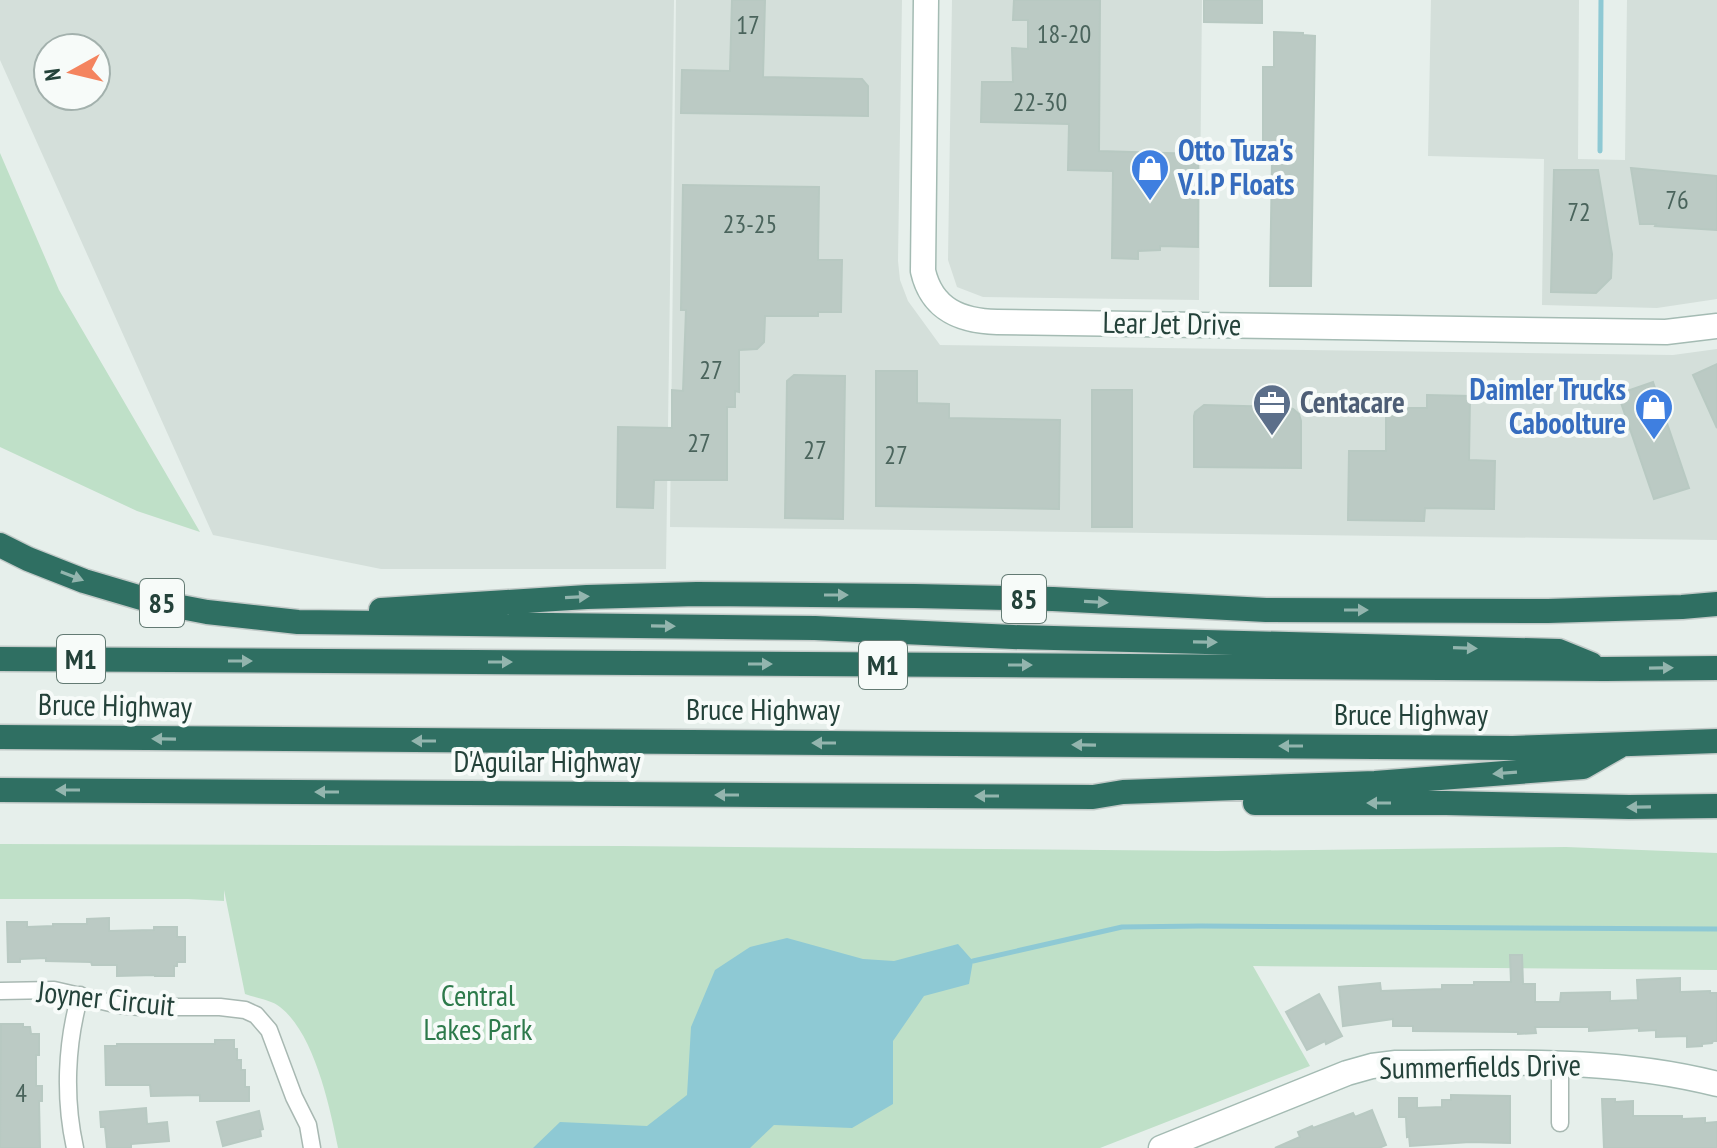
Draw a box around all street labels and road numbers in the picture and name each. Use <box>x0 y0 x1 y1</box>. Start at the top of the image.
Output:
street label: Lear Jet Drive <box>1102 302 1242 343</box>
road number: 85 <box>1002 575 1046 623</box>
road number: 85 <box>140 579 184 627</box>
road number: M1 <box>57 635 105 683</box>
road number: M1 <box>859 641 907 689</box>
street label: Bruce Highway <box>38 684 193 725</box>
street label: Bruce Highway <box>686 689 841 728</box>
street label: Bruce Highway <box>1334 694 1489 733</box>
street label: D'Aguilar Highway <box>454 741 641 780</box>
street label: Joyner Circuit <box>34 971 178 1024</box>
street label: Summerfields Drive <box>1379 1044 1581 1087</box>

